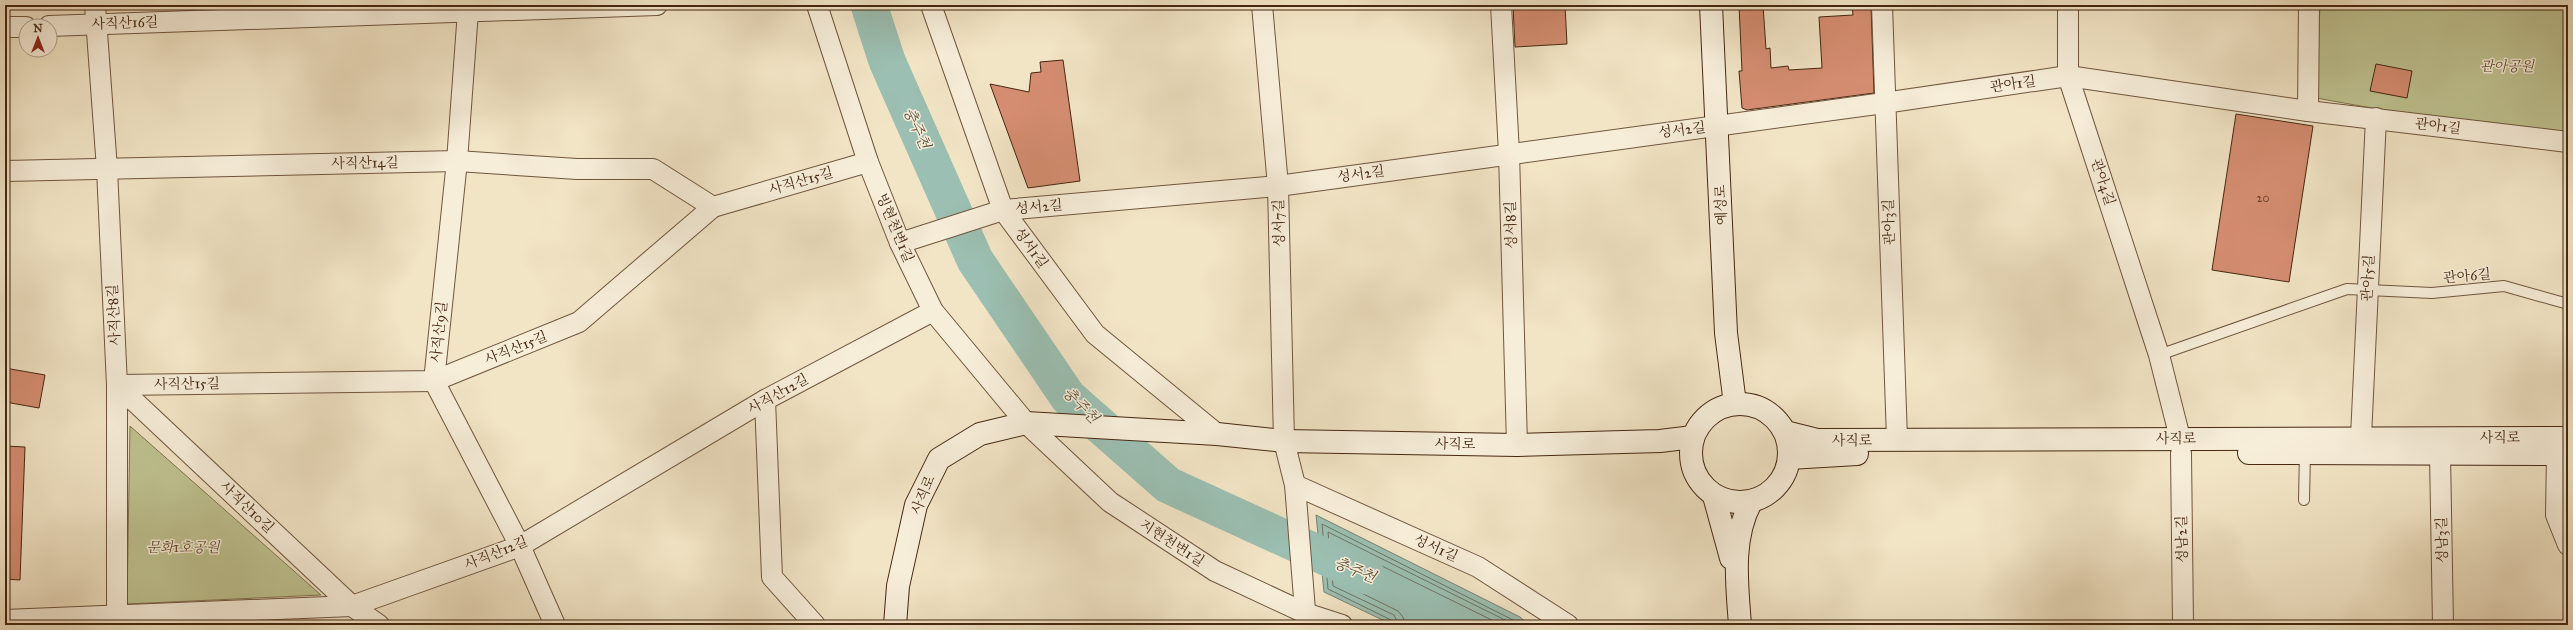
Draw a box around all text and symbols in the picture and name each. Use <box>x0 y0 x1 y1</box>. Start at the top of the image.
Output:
street label: 사직산16길 <box>91 13 159 33</box>
north arrow <box>18 18 58 58</box>
text: N <box>33 22 43 35</box>
park label: 관아공원 <box>2480 58 2536 75</box>
street label: 관아1길 <box>1989 72 2037 96</box>
water label: 충주천 <box>900 104 935 153</box>
street label: 관아1길 <box>2414 115 2462 137</box>
street label: 성서2길 <box>1657 119 1707 141</box>
street label: 사직산14길 <box>331 154 399 172</box>
street label: 관아4길 <box>2087 156 2119 208</box>
street label: 성서2길 <box>1336 162 1386 186</box>
street label: 사직산15길 <box>767 164 835 198</box>
street label: 예성로 <box>1712 184 1730 226</box>
street label: 빙현천변1길 <box>873 191 917 265</box>
house number: 20 <box>2257 191 2269 205</box>
street label: 성서2길 <box>1015 196 1063 218</box>
street label: 성서7길 <box>1270 199 1288 247</box>
street label: 관아3길 <box>1880 199 1898 245</box>
street label: 성서8길 <box>1502 201 1520 249</box>
street label: 성서1길 <box>1011 224 1051 272</box>
street label: 관아5길 <box>2358 254 2378 302</box>
street label: 관아6길 <box>2442 265 2492 287</box>
street label: 사직산8길 <box>104 284 124 346</box>
street label: 사직산9길 <box>427 300 451 364</box>
street label: 사직산15길 <box>482 328 550 368</box>
street label: 사직산12길 <box>745 370 811 418</box>
street label: 사직산15길 <box>154 375 220 393</box>
water label: 충주천 <box>1059 383 1104 428</box>
street label: 사직로 <box>2480 429 2521 446</box>
street label: 사직로 <box>2156 430 2197 447</box>
street label: 사직로 <box>1832 432 1873 449</box>
street label: 사직로 <box>1435 435 1476 453</box>
street label: 사직로 <box>908 473 939 517</box>
street label: 사직산10길 <box>216 478 278 536</box>
street label: 성남2길 <box>2173 515 2191 563</box>
street label: 지현천변1길 <box>1137 516 1207 570</box>
street label: 성남3길 <box>2433 517 2451 563</box>
street label: 성서1길 <box>1411 531 1461 565</box>
street label: 사직산12길 <box>462 533 530 573</box>
park label: 문화1호공원 <box>146 539 221 556</box>
water label: 충주천 <box>1331 554 1380 587</box>

